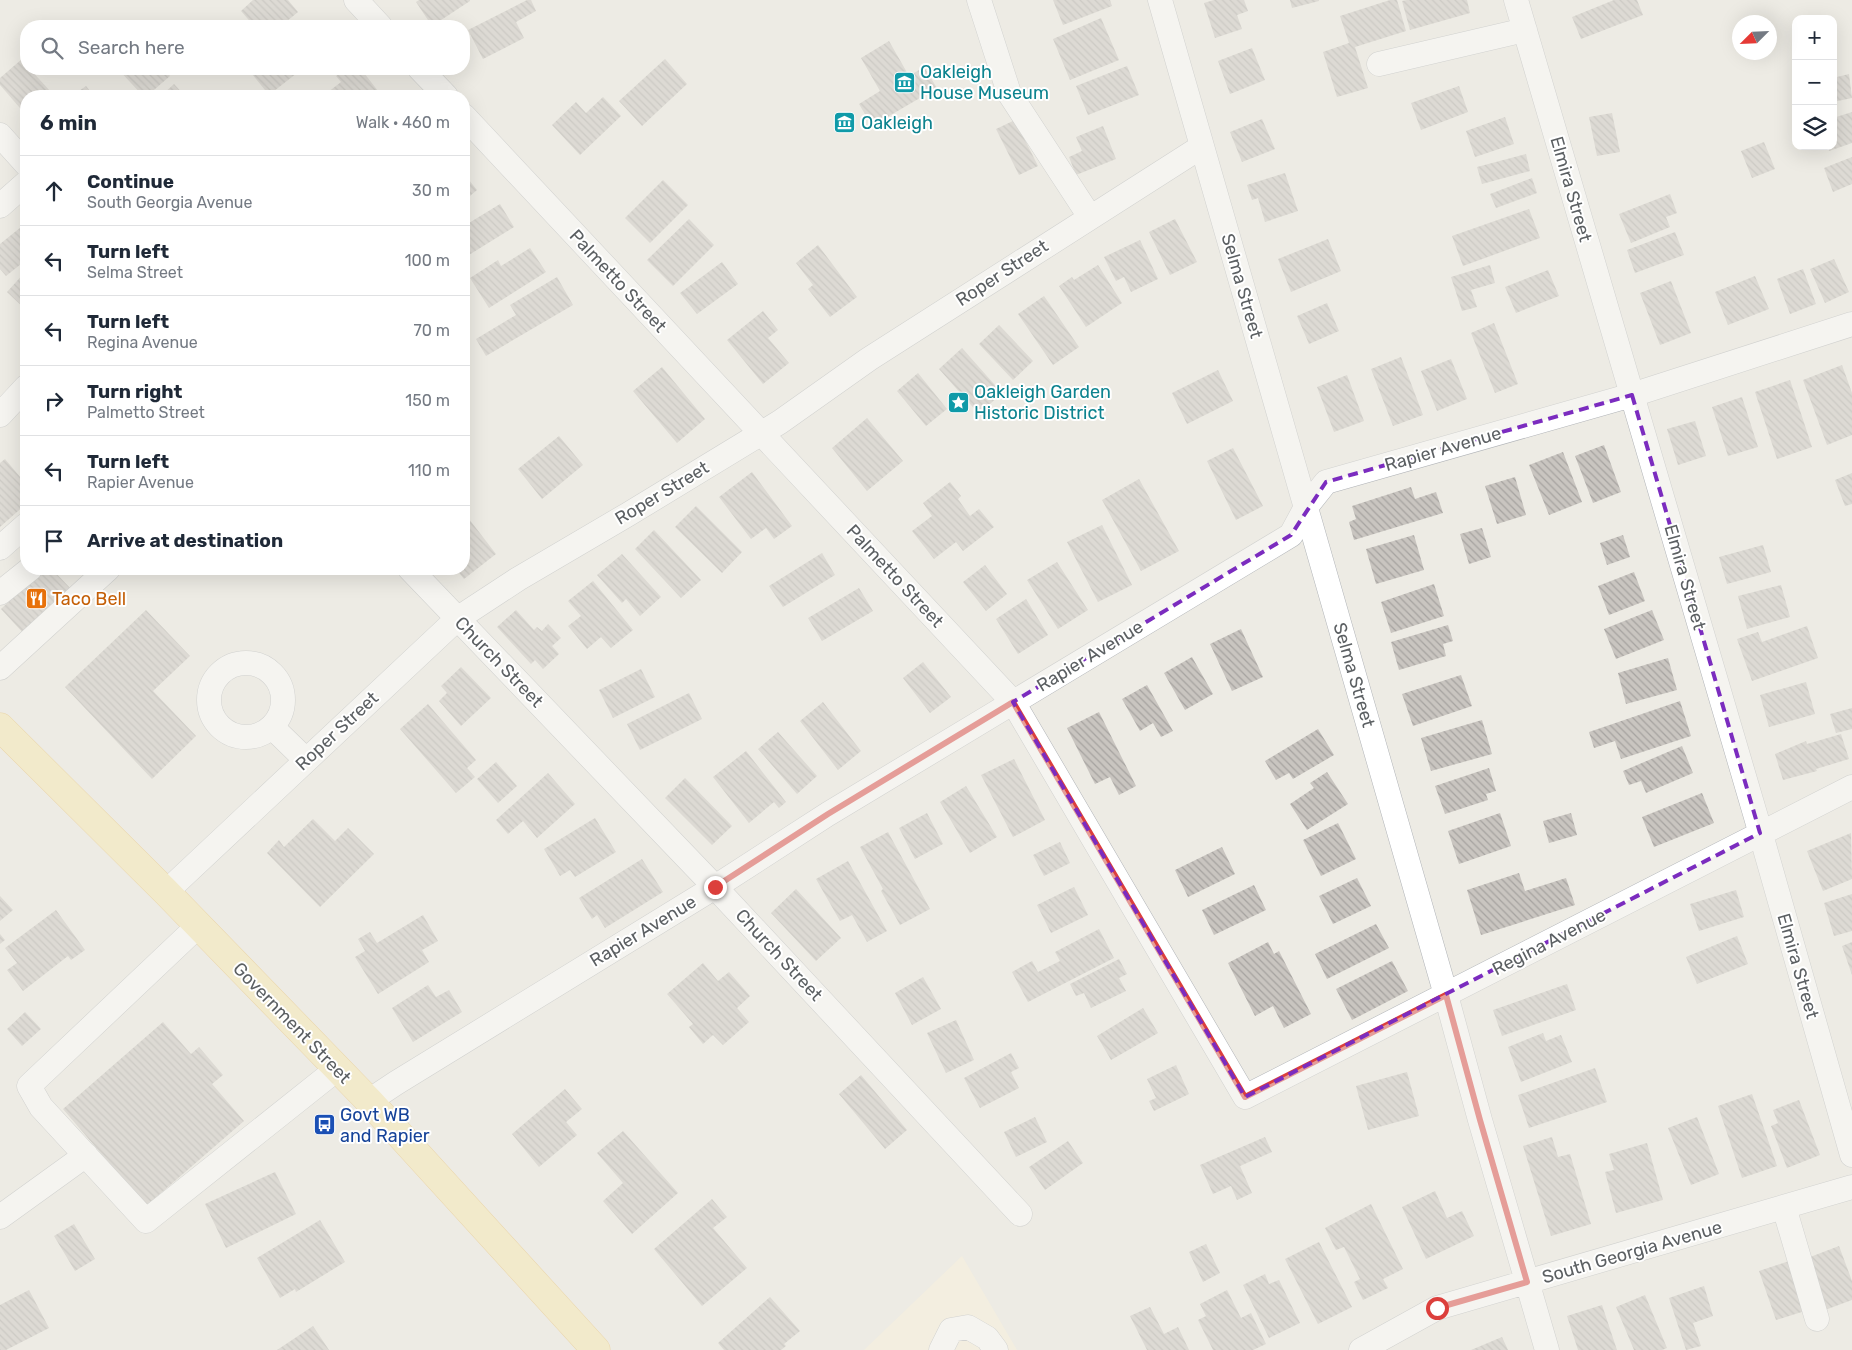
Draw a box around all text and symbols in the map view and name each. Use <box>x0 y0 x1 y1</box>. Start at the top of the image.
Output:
north arrow <box>1732 15 1777 60</box>
map controls <box>1792 15 1837 150</box>
button: + <box>1792 15 1837 60</box>
search box <box>20 20 470 75</box>
icon: search <box>38 34 66 62</box>
text: Search here <box>78 36 185 59</box>
button: − <box>1792 60 1837 105</box>
place label: Oakleigh House Museum <box>920 61 1049 104</box>
museum icon: Oakleigh House Museum <box>892 70 916 94</box>
button: layers <box>1792 105 1837 150</box>
text: 6 min <box>40 110 97 135</box>
museum icon: Oakleigh <box>833 111 857 135</box>
place label: Oakleigh <box>861 112 933 134</box>
text: Walk · 460 m <box>356 113 450 132</box>
street label: Elmira Street <box>1545 134 1597 244</box>
text: Continue <box>87 170 174 193</box>
icon: ahead <box>40 177 68 205</box>
text: 30 m <box>412 181 450 200</box>
text: South Georgia Avenue <box>87 193 252 212</box>
street label: Palmetto Street <box>565 225 671 337</box>
street label: Selma Street <box>1217 231 1267 341</box>
street label: Roper Street <box>952 235 1052 311</box>
text: Turn left <box>87 240 169 263</box>
icon: left <box>40 247 68 275</box>
text: 100 m <box>405 251 450 270</box>
text: Selma Street <box>87 263 183 282</box>
text: Turn left <box>87 310 169 333</box>
icon: left <box>40 317 68 345</box>
text: 70 m <box>413 321 450 340</box>
text: Regina Avenue <box>87 333 198 352</box>
text: Turn right <box>87 380 182 403</box>
place label: Oakleigh Garden Historic District <box>974 381 1111 424</box>
icon: right <box>40 387 68 415</box>
place icon: Oakleigh Garden Historic District <box>946 390 970 414</box>
text: 150 m <box>405 391 450 410</box>
text: Palmetto Street <box>87 403 205 422</box>
street label: Rapier Avenue <box>1382 422 1504 476</box>
text: Turn left <box>87 450 169 473</box>
street label: Roper Street <box>611 456 713 530</box>
icon: left <box>40 457 68 485</box>
text: 110 m <box>408 461 450 480</box>
text: Rapier Avenue <box>87 473 194 492</box>
street label: Palmetto Street <box>842 520 948 632</box>
street label: Elmira Street <box>1659 522 1711 632</box>
icon: arrive <box>40 527 68 555</box>
text: Arrive at destination <box>87 529 283 552</box>
restaurant icon: Taco Bell <box>24 587 48 611</box>
place label: Taco Bell <box>52 588 126 610</box>
street label: Church Street <box>450 612 548 712</box>
street label: Rapier Avenue <box>1033 616 1147 696</box>
street label: Selma Street <box>1329 620 1379 730</box>
street label: Roper Street <box>291 687 383 775</box>
route end <box>704 876 727 899</box>
street label: Rapier Avenue <box>586 891 700 971</box>
street label: Church Street <box>731 904 827 1006</box>
street label: Regina Avenue <box>1488 904 1610 980</box>
street label: Elmira Street <box>1772 911 1824 1021</box>
street label: Government Street <box>228 958 356 1088</box>
place label: Govt WB and Rapier <box>340 1104 430 1147</box>
bus stop icon: Govt WB and Rapier <box>312 1113 336 1137</box>
street label: South Georgia Avenue <box>1540 1216 1724 1288</box>
route start <box>1426 1297 1449 1320</box>

